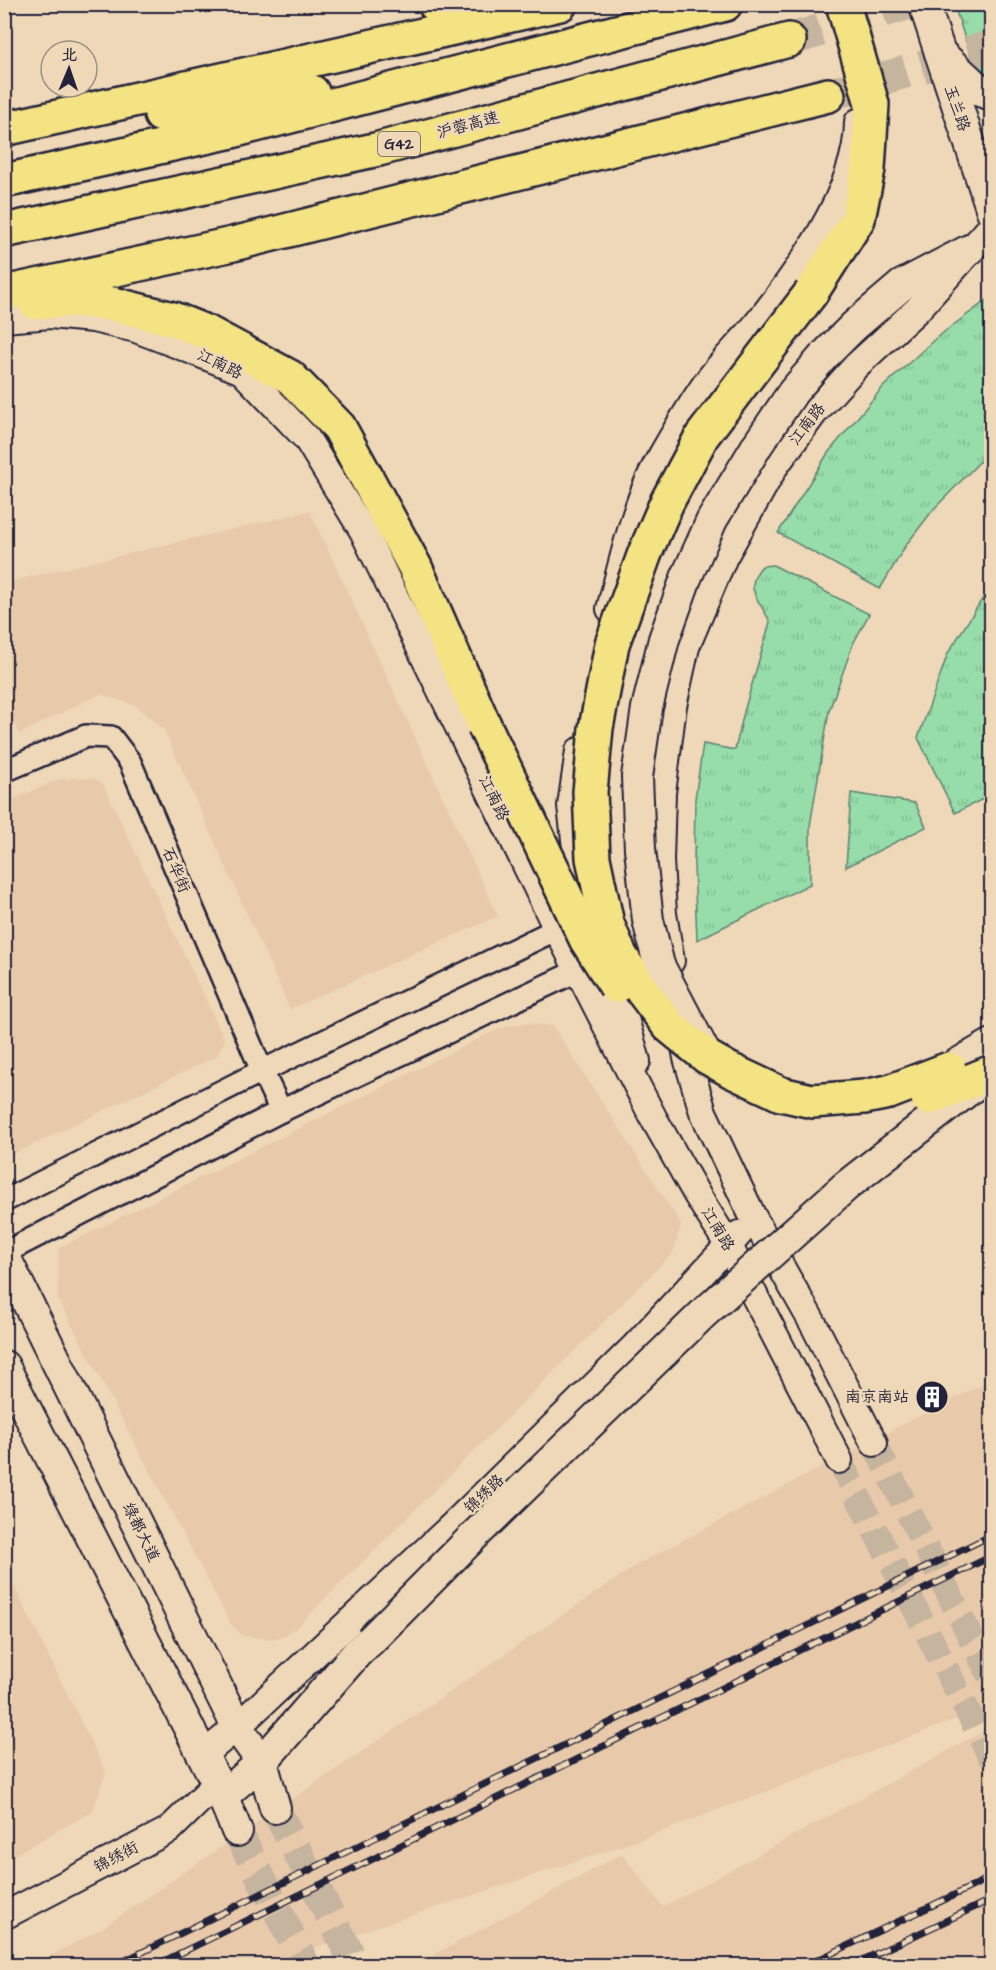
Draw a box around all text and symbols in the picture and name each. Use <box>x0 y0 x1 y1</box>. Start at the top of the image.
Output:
north arrow <box>39 39 99 99</box>
text: 北 <box>61 44 78 66</box>
street label: 玉兰路 <box>939 82 975 134</box>
street label: 沪蓉高速 <box>434 106 502 144</box>
road number: G42 <box>378 132 420 156</box>
street label: 江南路 <box>194 344 246 384</box>
street label: 江南路 <box>784 398 830 450</box>
street label: 江南路 <box>474 772 514 824</box>
street label: 石华街 <box>156 844 196 896</box>
street label: 江南路 <box>696 1203 740 1255</box>
building icon: 南京南站 <box>914 1379 950 1415</box>
place label: 南京南站 <box>845 1386 909 1408</box>
street label: 锦绣路 <box>459 1469 509 1519</box>
street label: 绿都大道 <box>117 1498 165 1566</box>
street label: 锦绣街 <box>90 1836 142 1878</box>

